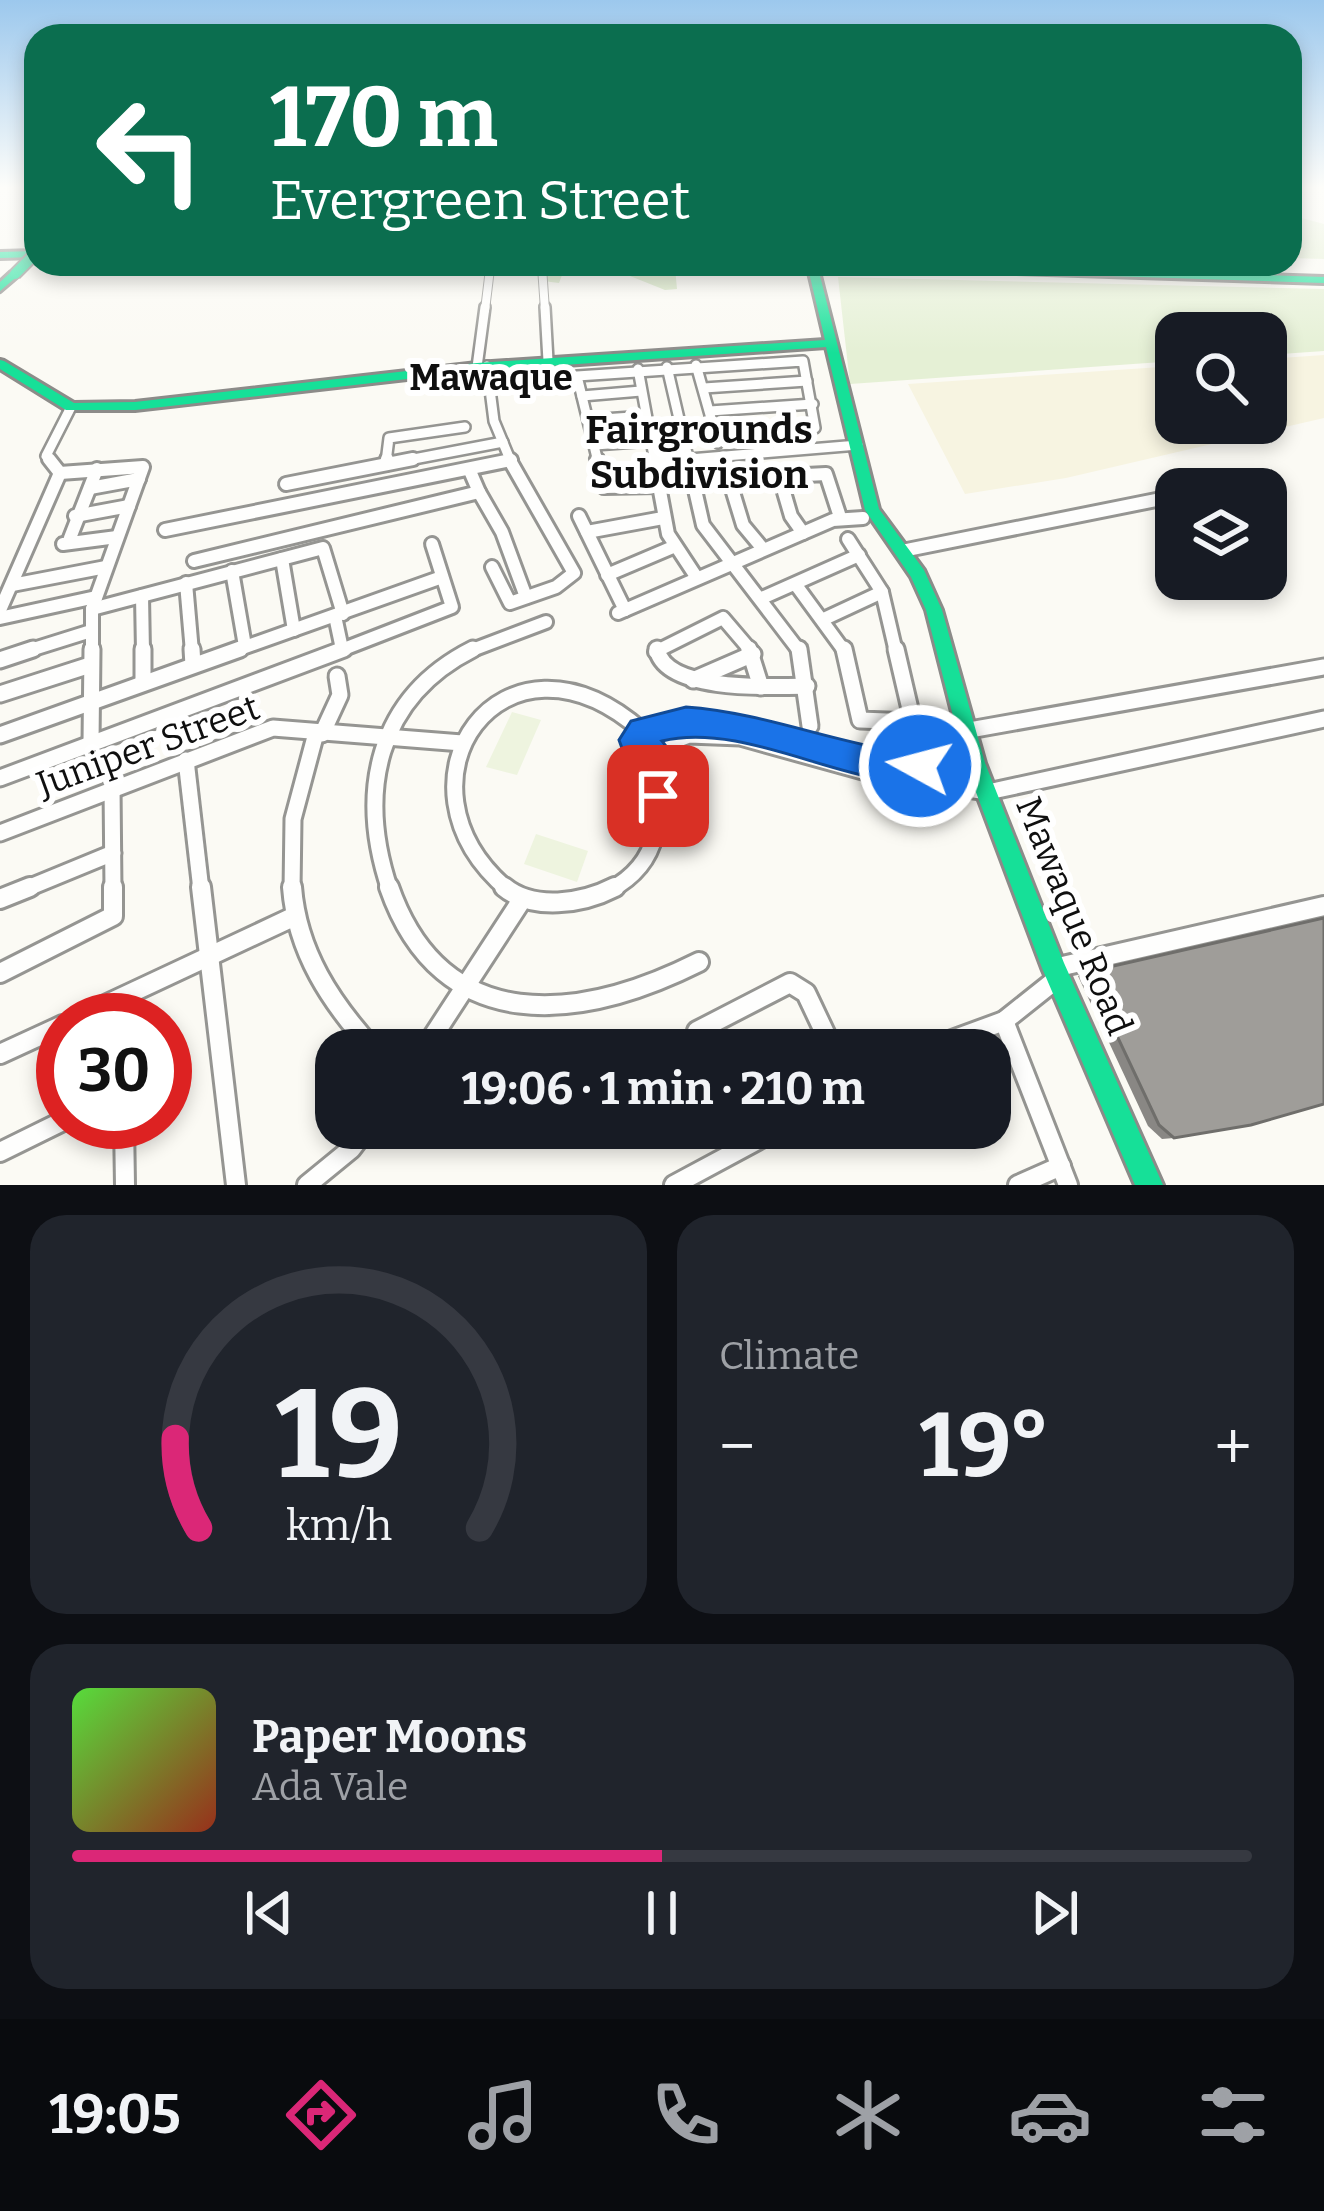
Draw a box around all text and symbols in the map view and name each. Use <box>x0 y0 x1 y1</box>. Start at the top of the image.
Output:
text: 170 m <box>270 67 498 168</box>
icon: left <box>72 72 228 228</box>
text: Evergreen Street <box>270 169 690 233</box>
map controls <box>1155 312 1287 600</box>
button: search <box>1155 312 1287 444</box>
district label: Mawaque <box>409 356 573 400</box>
district label: Fairgrounds Subdivision <box>585 407 813 498</box>
button: layers <box>1155 468 1287 600</box>
street label: Juniper Street <box>30 685 265 807</box>
position arrow <box>857 703 983 829</box>
pin <box>607 745 709 847</box>
icon: arrive <box>625 763 691 829</box>
street label: Mawaque Road <box>1006 791 1142 1041</box>
speed limit sign: 30 <box>36 993 192 1149</box>
text: 19:06 · 1 min · 210 m <box>461 1062 865 1116</box>
text: Climate <box>719 1333 859 1379</box>
text: 19 <box>275 1360 402 1510</box>
text: 19° <box>919 1392 1050 1500</box>
text: − <box>719 1407 755 1486</box>
text: + <box>1214 1407 1252 1486</box>
text: km/h <box>285 1499 392 1550</box>
text: Paper Moons <box>252 1710 527 1764</box>
text: Ada Vale <box>252 1764 408 1810</box>
icon: previous <box>236 1880 302 1946</box>
icon: pause <box>629 1880 695 1946</box>
icon: next <box>1022 1880 1088 1946</box>
icon: directions <box>279 2073 363 2157</box>
icon: music <box>461 2073 545 2157</box>
icon: phone <box>644 2073 728 2157</box>
icon: climate <box>826 2073 910 2157</box>
icon: car <box>1008 2073 1092 2157</box>
icon: filters <box>1191 2073 1275 2157</box>
text: 19:05 <box>49 2083 181 2147</box>

